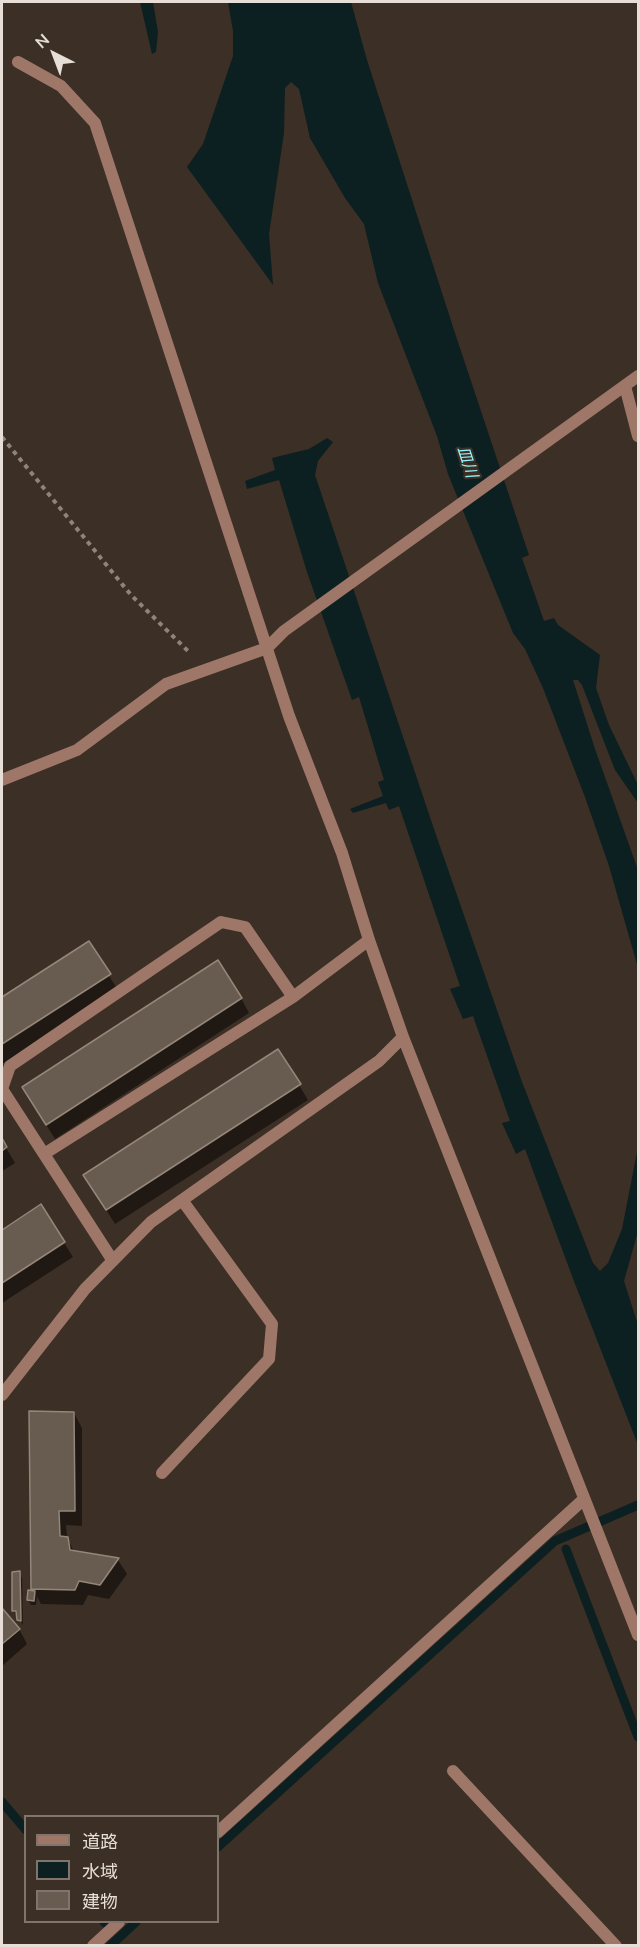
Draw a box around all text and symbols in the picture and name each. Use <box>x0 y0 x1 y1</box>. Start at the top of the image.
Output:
north arrow <box>24 24 84 84</box>
text: N <box>31 29 53 52</box>
water label: 皿川 <box>453 444 481 480</box>
legend <box>24 1815 219 1923</box>
text: 道路 <box>82 1830 118 1853</box>
text: 水域 <box>82 1860 118 1883</box>
text: 建物 <box>82 1890 118 1913</box>

